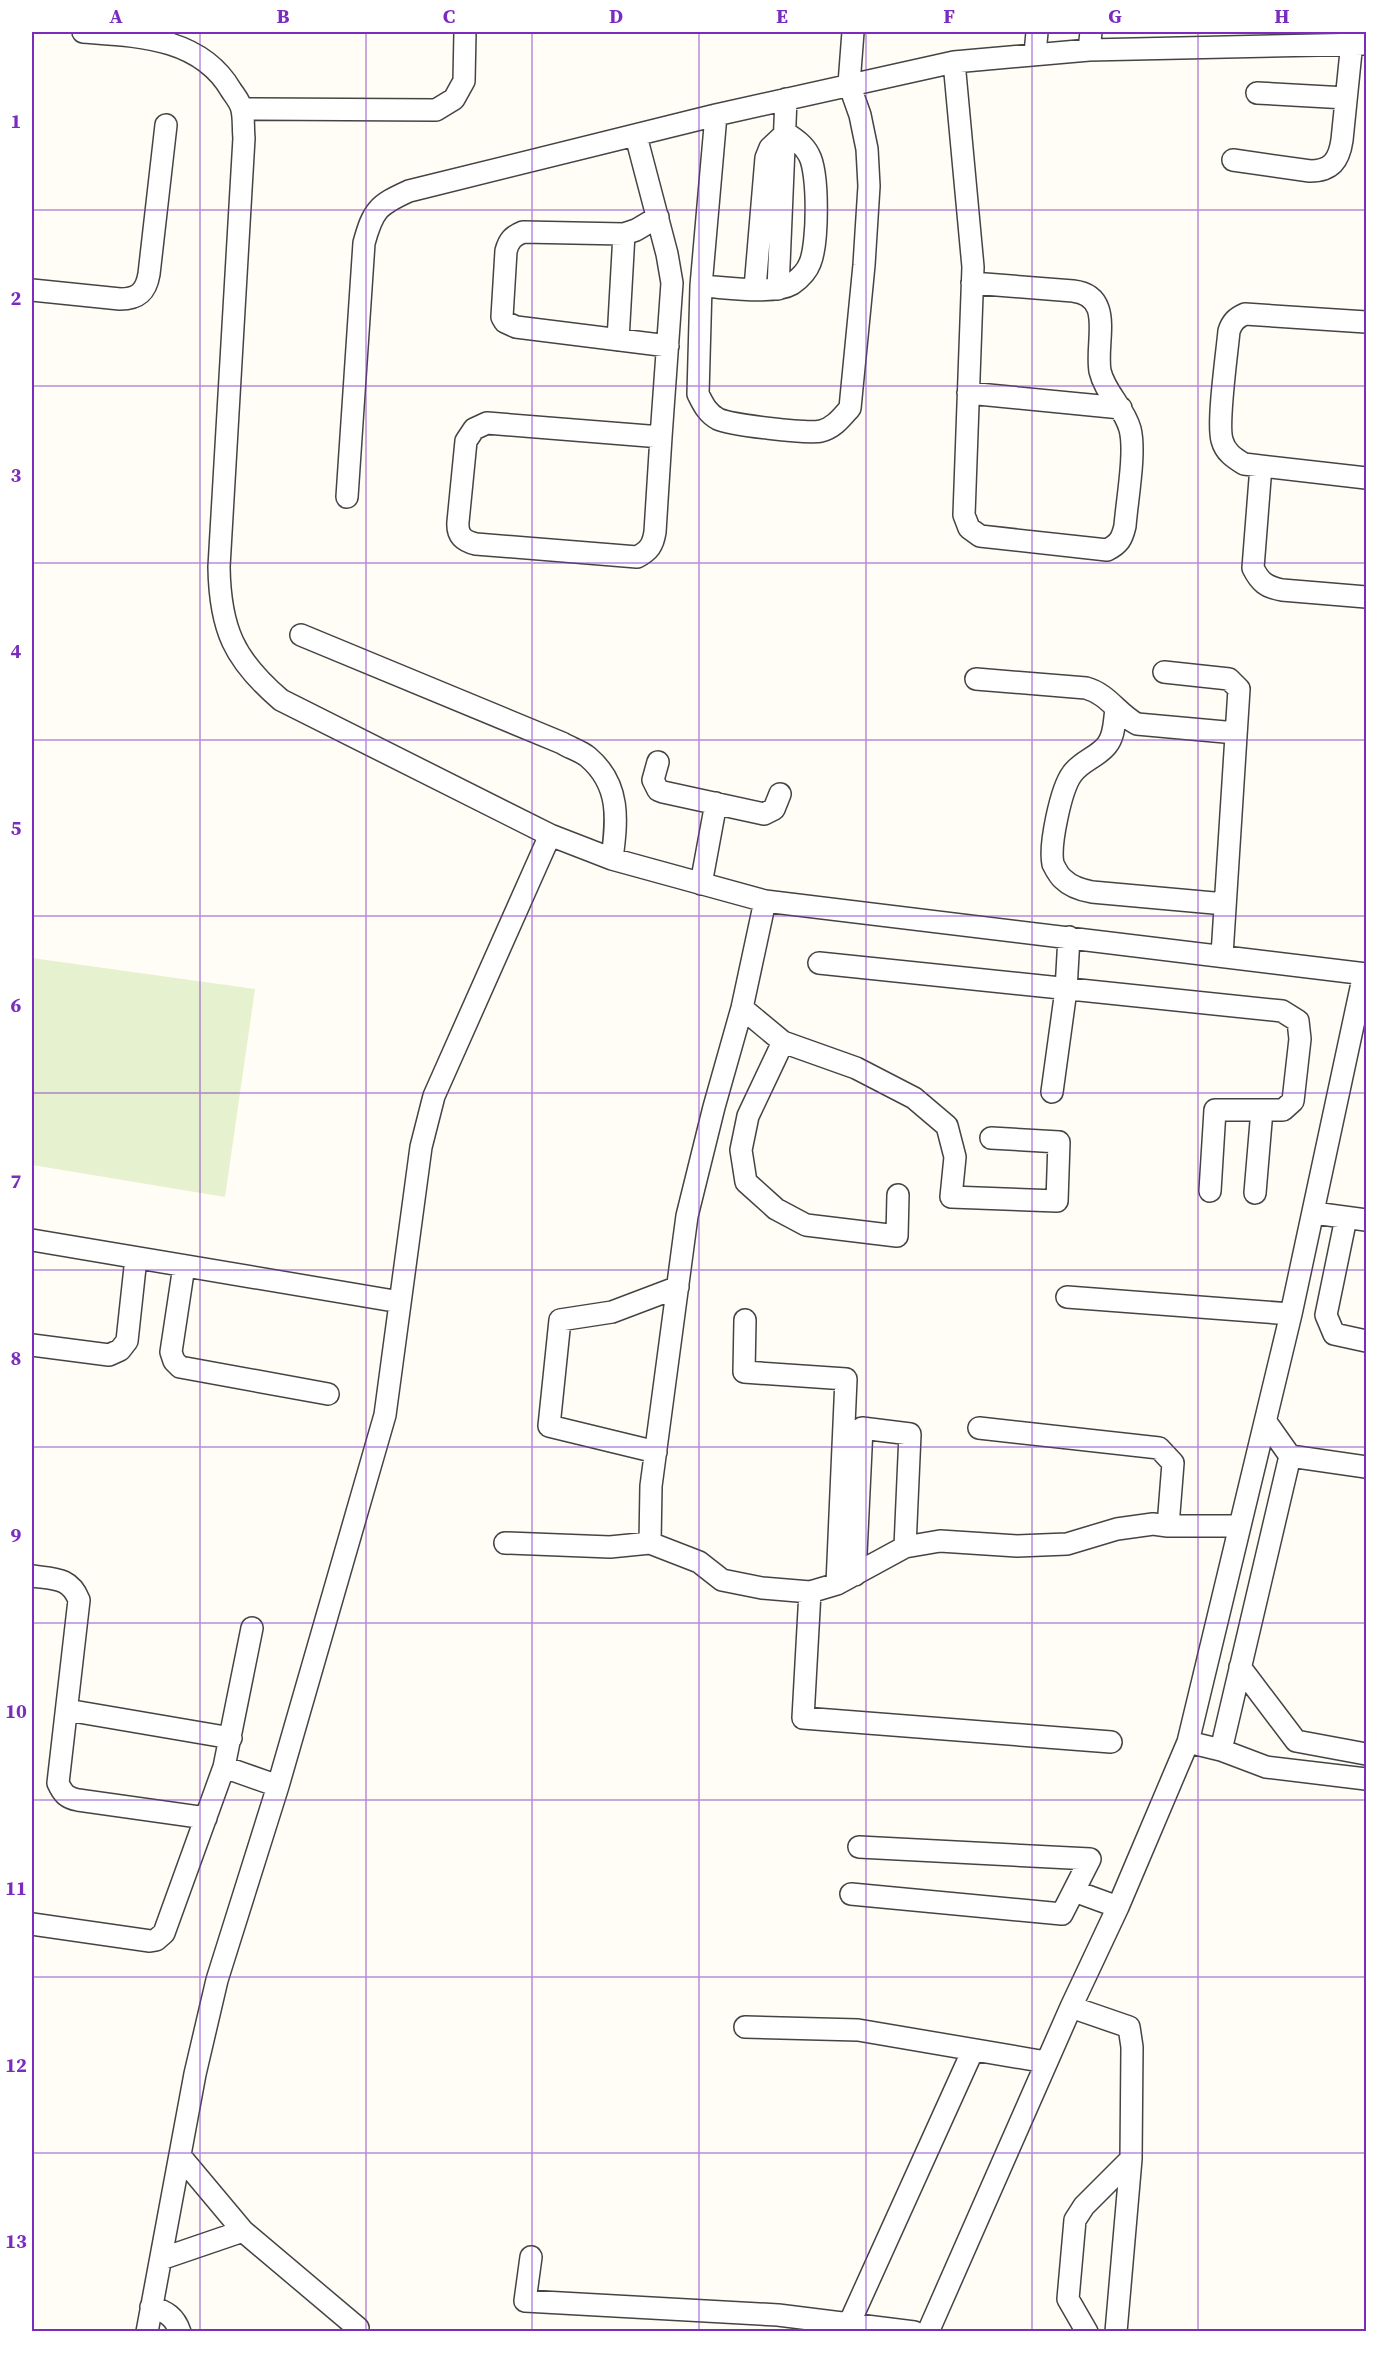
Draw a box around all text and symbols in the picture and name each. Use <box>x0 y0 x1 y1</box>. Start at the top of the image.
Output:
text: A <box>109 2 123 30</box>
text: B <box>276 2 290 30</box>
text: C <box>443 2 455 30</box>
text: D <box>609 2 623 30</box>
text: E <box>776 2 788 30</box>
text: F <box>943 2 955 30</box>
text: G <box>1108 2 1122 30</box>
text: H <box>1274 2 1290 30</box>
text: 1 <box>11 107 21 135</box>
text: 2 <box>11 284 22 312</box>
text: 3 <box>11 461 22 489</box>
text: 4 <box>11 637 22 665</box>
text: 5 <box>11 814 22 842</box>
text: 6 <box>11 991 22 1019</box>
text: 7 <box>11 1167 22 1195</box>
text: 8 <box>11 1344 21 1372</box>
text: 9 <box>11 1521 22 1549</box>
text: 10 <box>5 1697 27 1725</box>
text: 11 <box>5 1874 27 1902</box>
text: 12 <box>5 2051 27 2079</box>
text: 13 <box>5 2227 27 2255</box>

